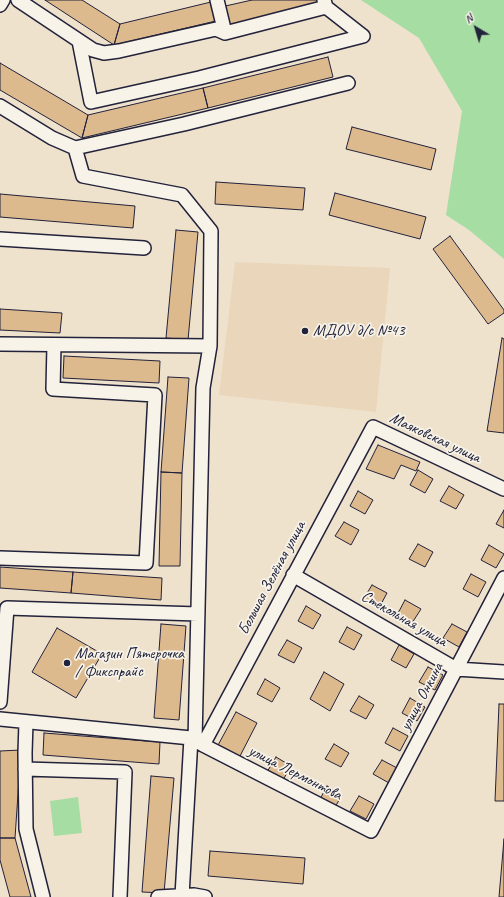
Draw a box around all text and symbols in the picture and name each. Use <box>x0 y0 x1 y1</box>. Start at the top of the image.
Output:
north arrow <box>456 8 496 48</box>
text: N <box>462 11 476 26</box>
place label: МДОУ д/с №43 <box>313 321 405 341</box>
marker: МДОУ д/с №43 <box>300 326 310 336</box>
street label: Маяковская улица <box>386 409 484 467</box>
street label: Большая Зелёная улица <box>234 518 310 638</box>
street label: Стекольная улица <box>358 587 450 651</box>
place label: Магазин Пятерочка / Фикспрайс <box>75 644 184 682</box>
marker: Магазин Пятерочка / Фикспрайс <box>62 658 72 668</box>
street label: улица Онкина <box>396 660 448 734</box>
street label: улица Лермонтова <box>245 741 345 805</box>

